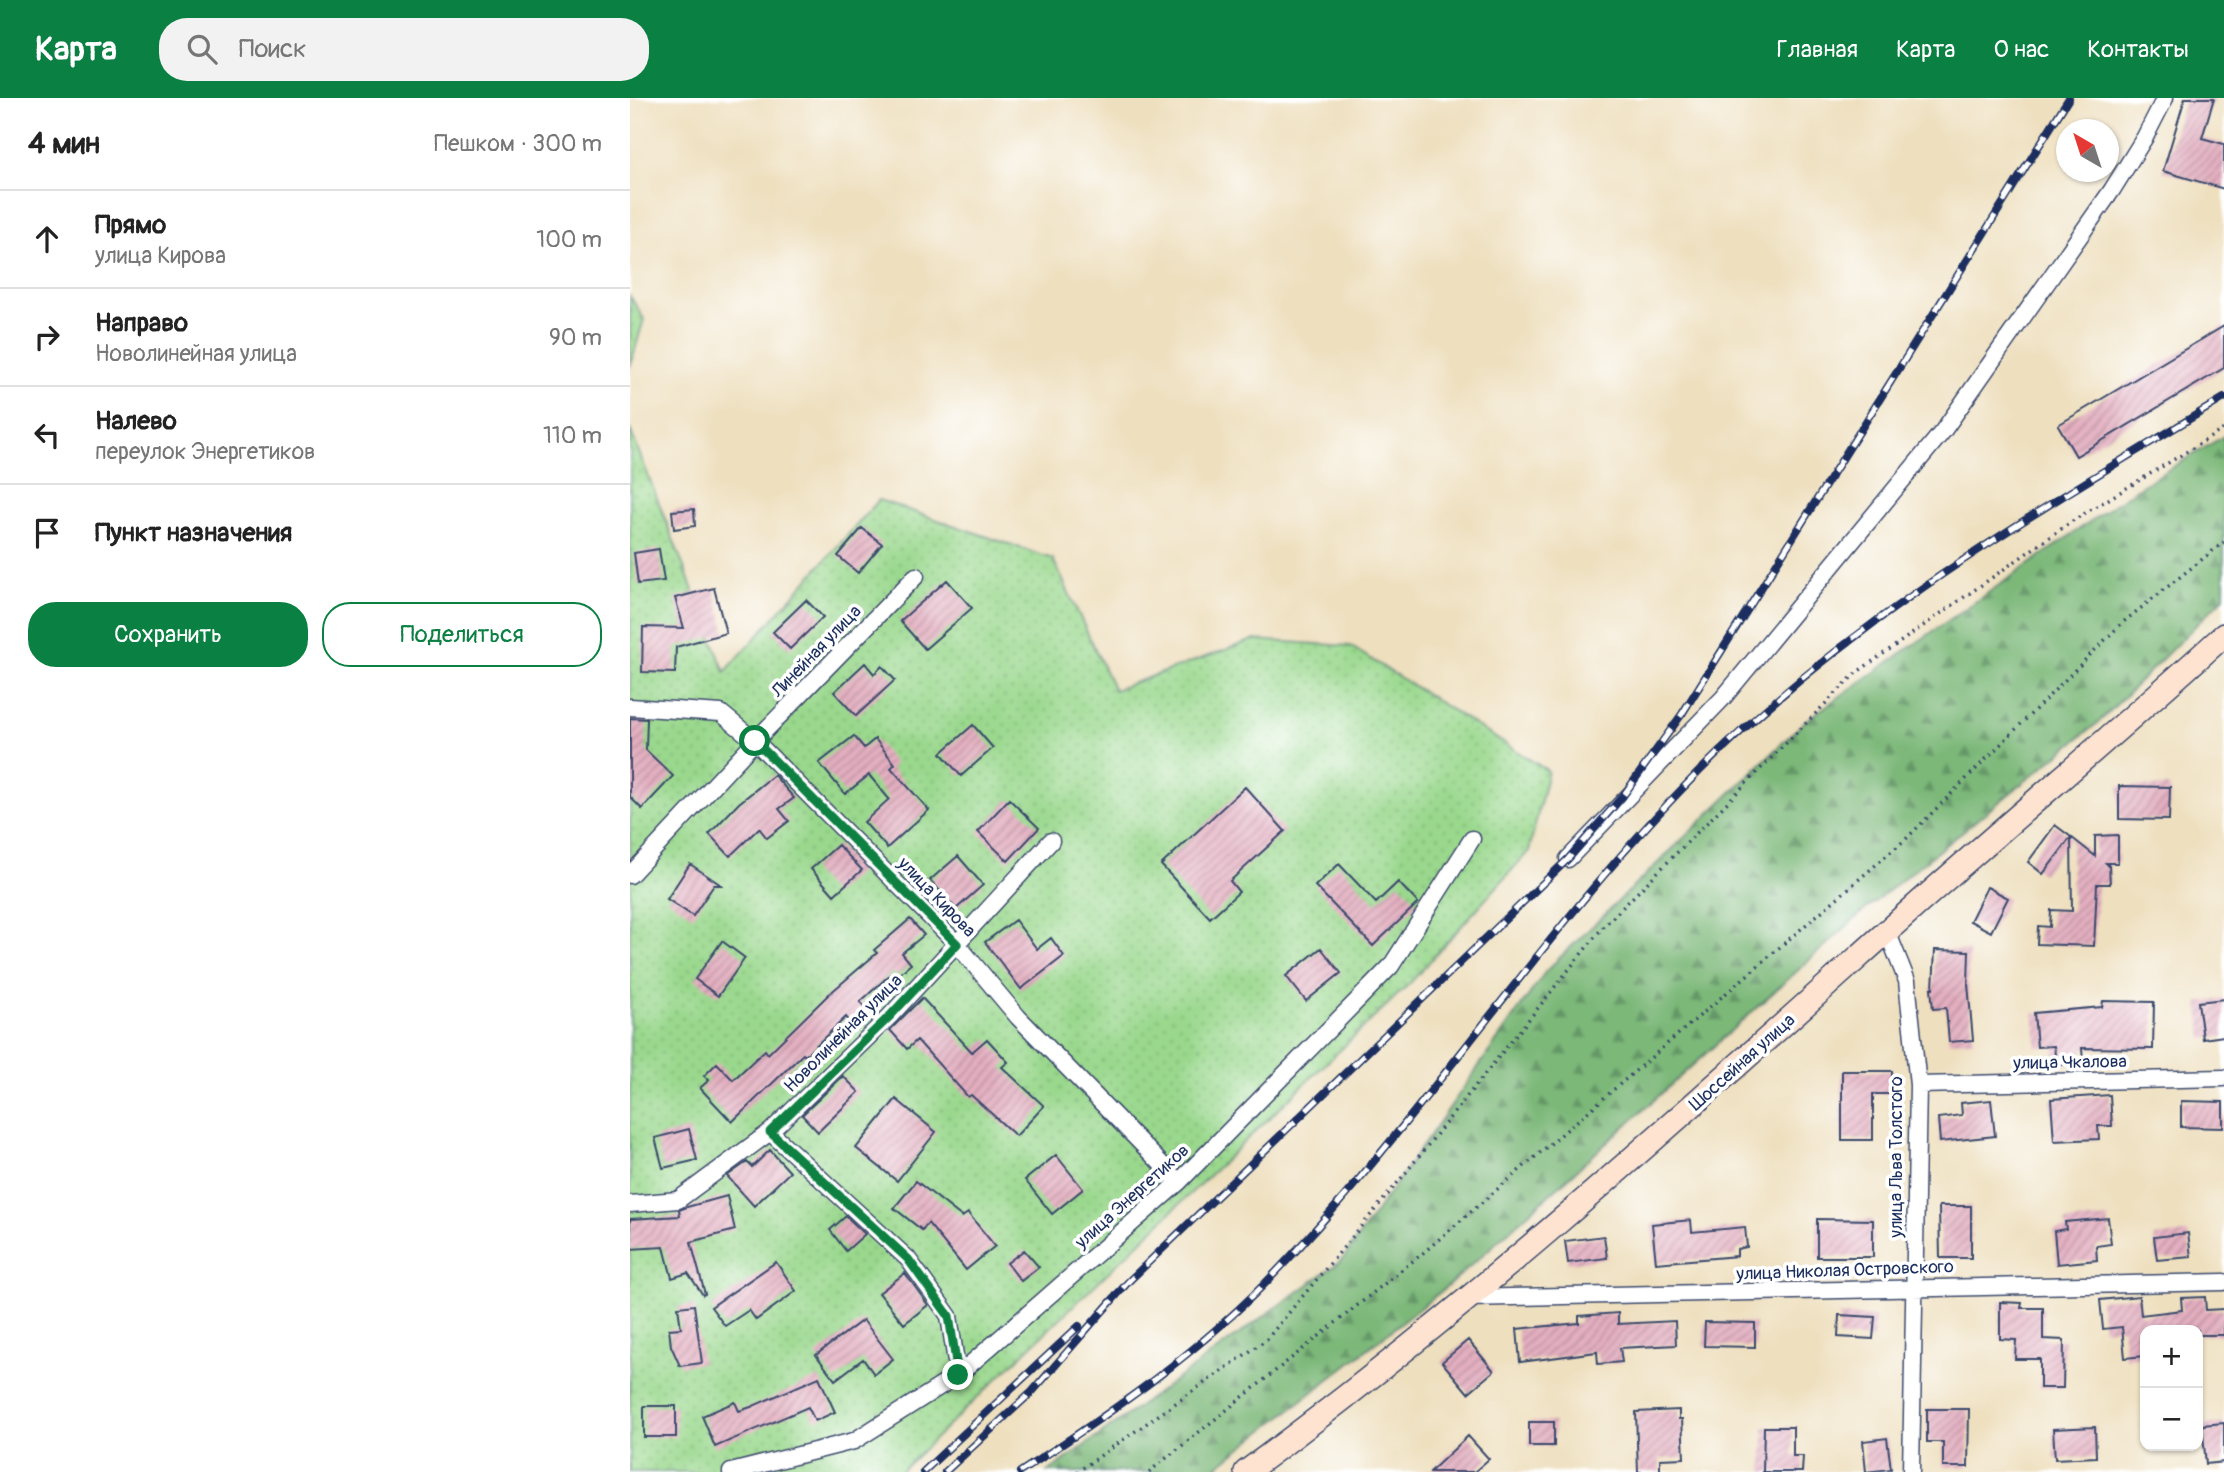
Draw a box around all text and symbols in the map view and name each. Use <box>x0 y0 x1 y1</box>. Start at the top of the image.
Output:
search box <box>159 18 649 81</box>
text: Карта <box>35 29 117 70</box>
icon: search <box>183 30 221 68</box>
text: Поиск <box>239 33 307 65</box>
text: Главная <box>1777 35 1858 64</box>
text: Карта <box>1896 35 1956 64</box>
text: О нас <box>1994 35 2049 64</box>
text: Контакты <box>2087 35 2189 64</box>
north arrow <box>2056 119 2119 182</box>
text: 4 мин <box>28 125 100 162</box>
text: Пешком · 300 m <box>434 129 602 158</box>
text: Прямо <box>95 209 166 241</box>
icon: ahead <box>28 220 66 258</box>
text: 100 m <box>536 225 602 254</box>
text: улица Кирова <box>95 241 226 270</box>
text: Направо <box>95 307 188 339</box>
icon: right <box>28 318 66 356</box>
text: 90 m <box>549 323 602 352</box>
text: Новолинейная улица <box>95 339 297 368</box>
text: Налево <box>95 405 177 437</box>
icon: left <box>28 416 66 454</box>
text: 110 m <box>543 421 602 450</box>
text: переулок Энергетиков <box>95 437 315 466</box>
icon: arrive <box>28 514 66 552</box>
text: Пункт назначения <box>95 517 292 549</box>
street label: Линейная улица <box>766 600 866 703</box>
button: Сохранить <box>28 602 308 667</box>
button: Поделиться <box>322 602 602 667</box>
route start <box>739 725 770 756</box>
street label: улица Кирова <box>892 852 981 942</box>
street label: Новолинейная улица <box>779 969 907 1097</box>
street label: Шоссейная улица <box>1685 1009 1800 1116</box>
street label: улица Чкалова <box>2012 1050 2127 1075</box>
street label: улица Льва Толстого <box>1885 1076 1908 1239</box>
street label: улица Энергетиков <box>1070 1139 1194 1254</box>
street label: улица Николая Островского <box>1735 1255 1954 1286</box>
map controls <box>2140 1325 2203 1451</box>
button: + <box>2140 1325 2203 1388</box>
route end <box>942 1359 973 1390</box>
button: − <box>2140 1388 2203 1451</box>

